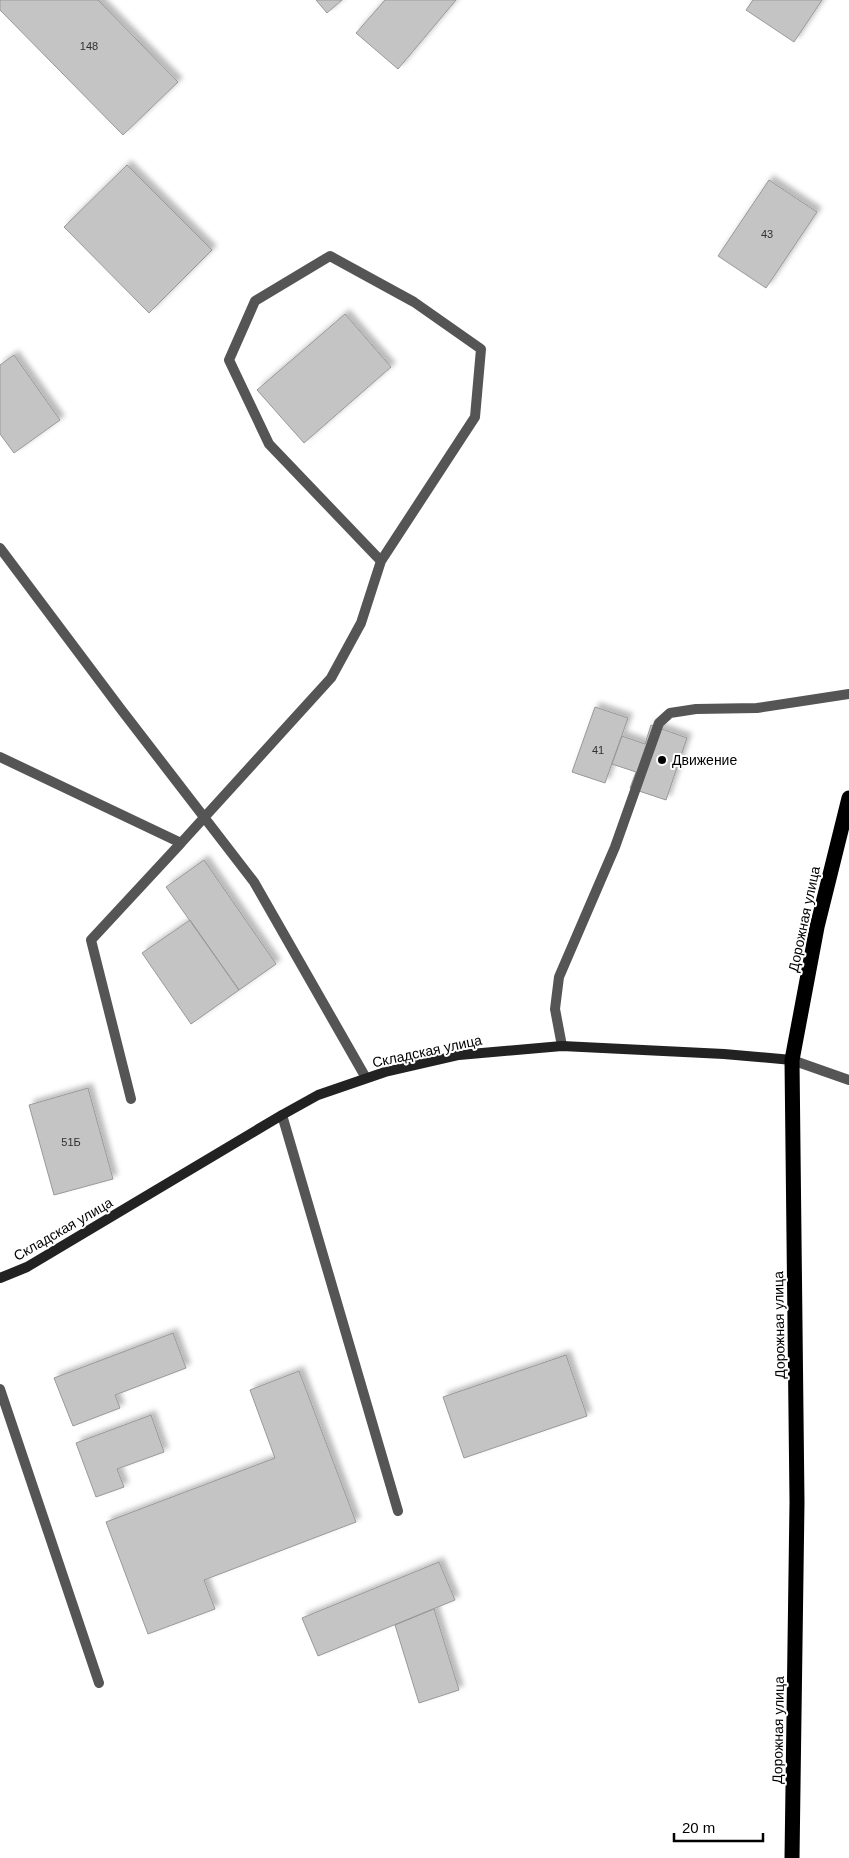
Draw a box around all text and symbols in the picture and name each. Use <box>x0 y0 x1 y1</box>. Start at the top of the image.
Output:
house number: 148 <box>80 40 98 52</box>
house number: 43 <box>761 228 773 240</box>
house number: 41 <box>592 744 604 756</box>
place label: Движение <box>672 752 737 768</box>
marker: Движение <box>656 754 668 766</box>
street label: Дорожная улица <box>785 864 823 973</box>
street label: Складская улица <box>371 1032 483 1070</box>
house number: 51Б <box>61 1136 81 1148</box>
street label: Складская улица <box>11 1194 116 1264</box>
street label: Дорожная улица <box>770 1271 788 1379</box>
street label: Дорожная улица <box>769 1676 787 1784</box>
scale bar <box>674 1810 763 1842</box>
text: 20 m <box>682 1819 715 1836</box>

